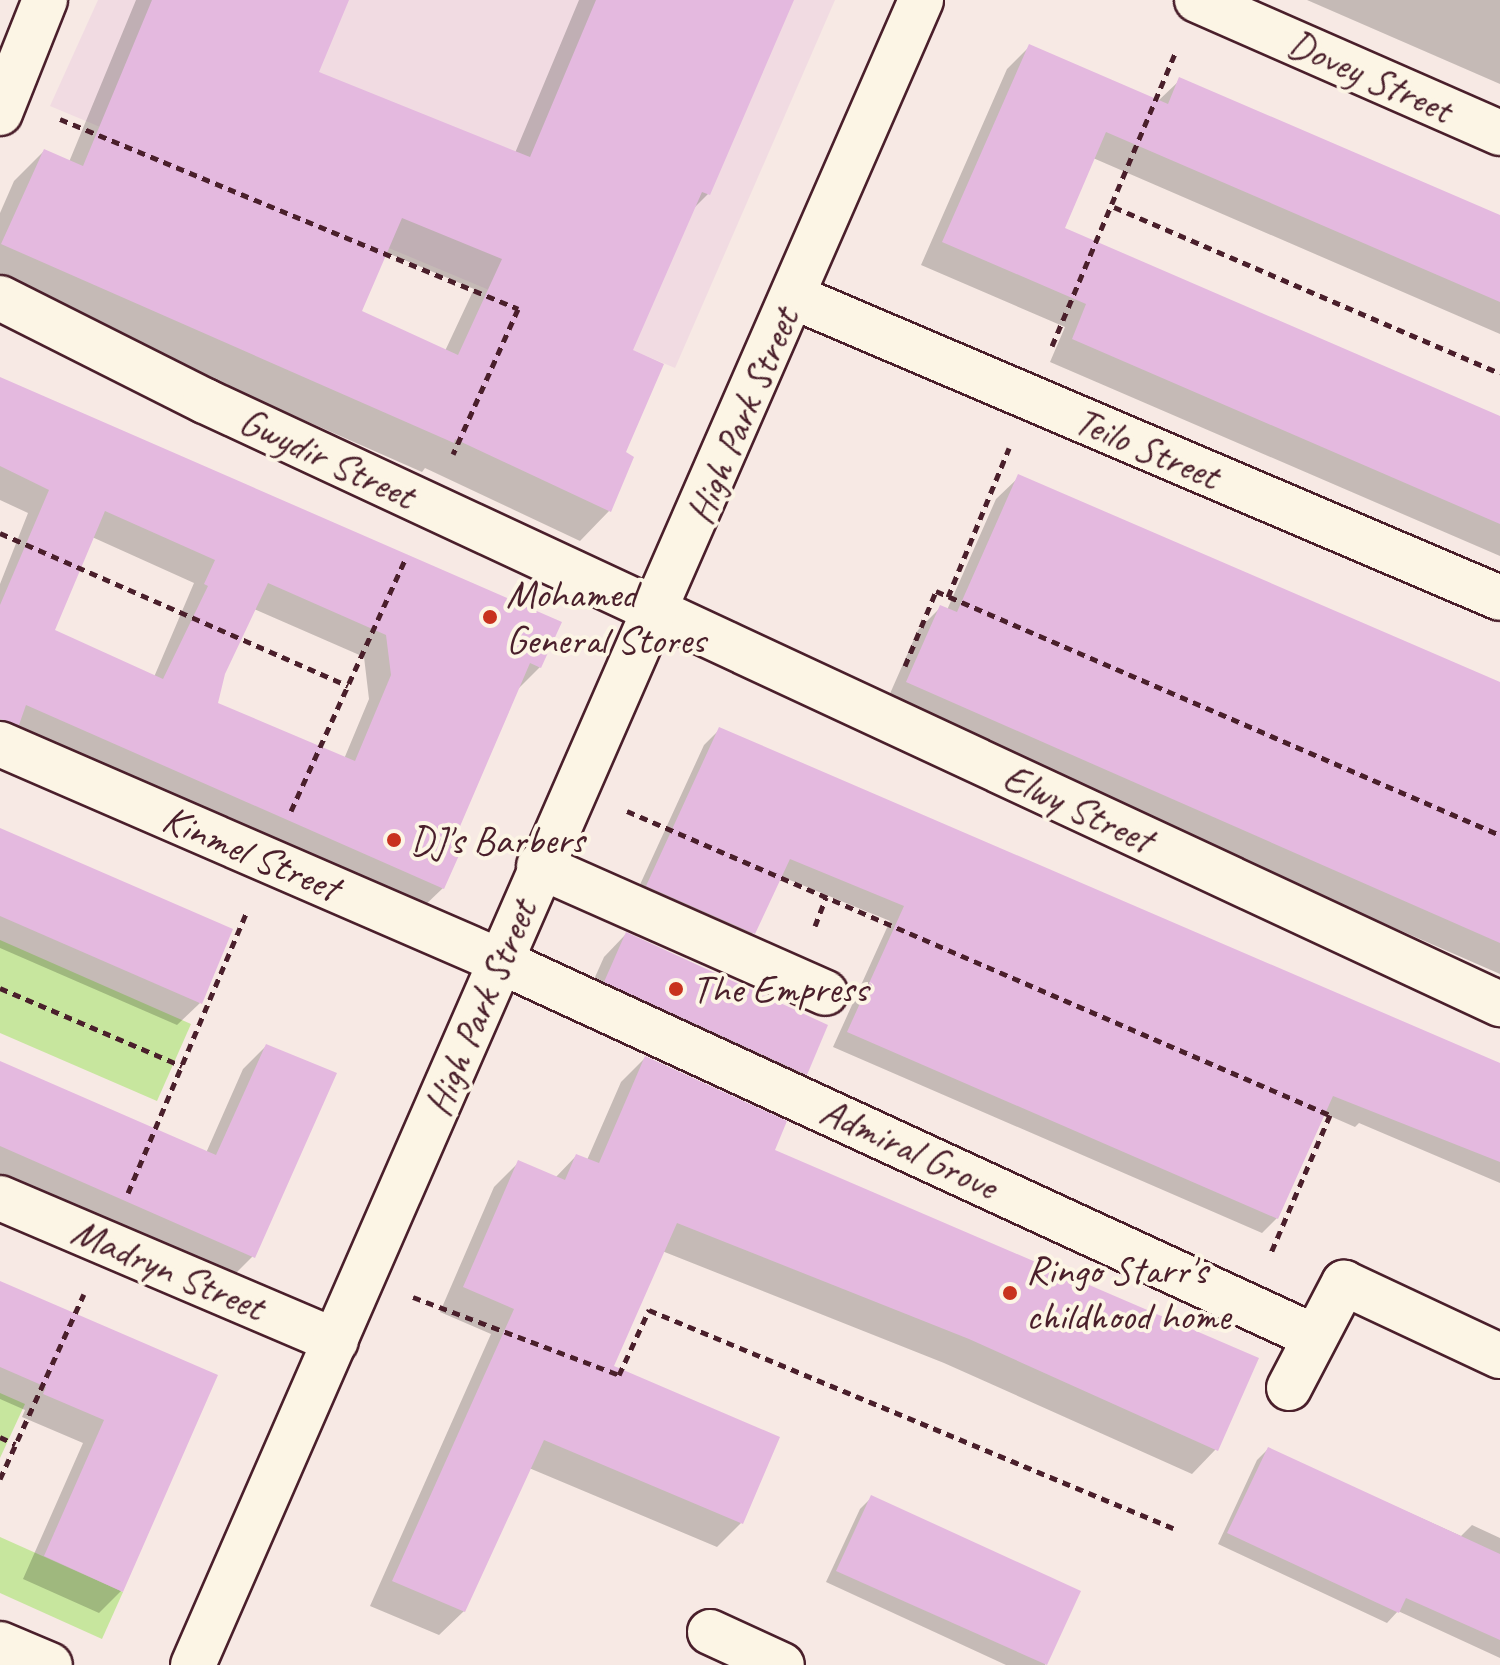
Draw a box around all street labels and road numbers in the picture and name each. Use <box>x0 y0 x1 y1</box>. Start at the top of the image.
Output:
street label: Dovey Street <box>1281 19 1459 133</box>
street label: High Park Street <box>674 300 810 532</box>
street label: Gwydir Street <box>232 396 422 520</box>
street label: Teilo Street <box>1067 396 1227 500</box>
street label: Elwy Street <box>996 753 1160 863</box>
street label: Kinmel Street <box>156 794 346 912</box>
street label: High Park Street <box>412 892 548 1124</box>
street label: Admiral Grove <box>813 1086 1005 1210</box>
street label: Madryn Street <box>64 1207 272 1331</box>

